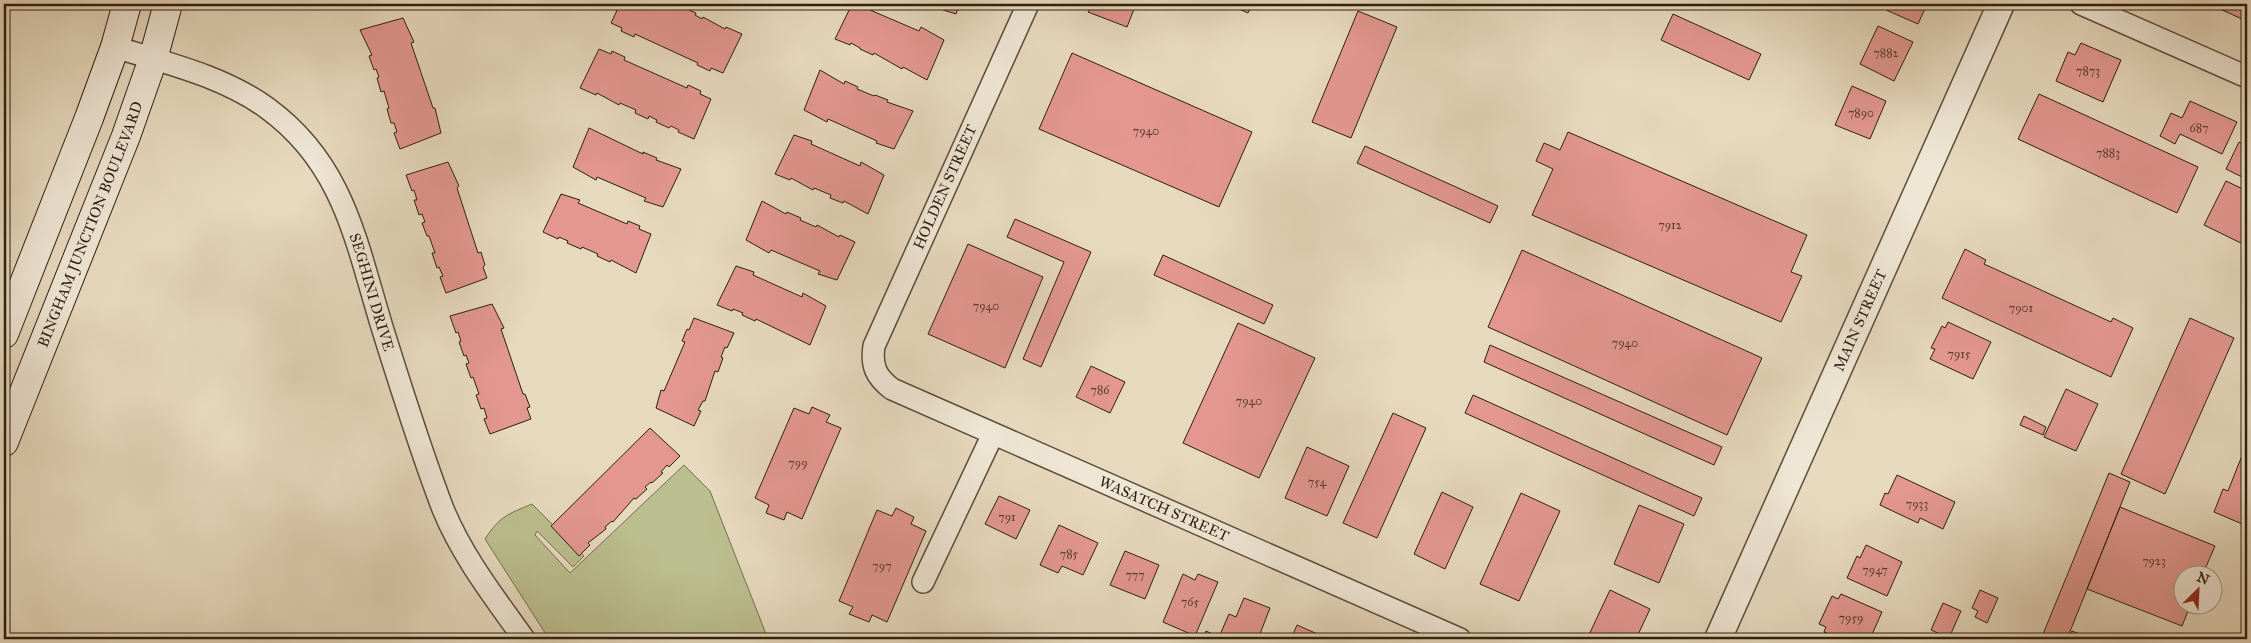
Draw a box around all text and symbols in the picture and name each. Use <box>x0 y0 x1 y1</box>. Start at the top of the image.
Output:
house number: 7882 <box>1873 46 1899 60</box>
house number: 7873 <box>2076 64 2100 78</box>
street label: BINGHAM JUNCTION BOULEVARD <box>34 99 146 350</box>
house number: 7890 <box>1848 106 1874 120</box>
house number: 687 <box>2190 121 2208 135</box>
street label: HOLDEN STREET <box>909 122 981 252</box>
house number: 7940 <box>1133 124 1159 138</box>
house number: 7883 <box>2096 146 2120 160</box>
house number: 7912 <box>1658 218 1682 232</box>
street label: SEGHINI DRIVE <box>345 231 398 353</box>
street label: MAIN STREET <box>1830 267 1891 374</box>
house number: 7940 <box>973 299 999 313</box>
house number: 7901 <box>2009 301 2033 315</box>
house number: 7940 <box>1612 336 1638 350</box>
house number: 7915 <box>1948 347 1971 361</box>
house number: 786 <box>1091 383 1110 397</box>
house number: 7940 <box>1236 394 1262 408</box>
house number: 799 <box>788 456 808 470</box>
street label: WASATCH STREET <box>1096 472 1232 545</box>
house number: 754 <box>1308 475 1326 489</box>
house number: 7933 <box>1906 497 1928 511</box>
house number: 791 <box>998 510 1016 524</box>
house number: 785 <box>1060 547 1079 561</box>
house number: 7923 <box>2142 554 2166 568</box>
house number: 797 <box>872 559 892 573</box>
house number: 7947 <box>1862 563 1888 577</box>
north arrow <box>2174 566 2224 616</box>
house number: 777 <box>1125 568 1145 582</box>
text: N <box>2194 568 2212 589</box>
house number: 765 <box>1181 595 1199 609</box>
house number: 7959 <box>1839 611 1863 625</box>

